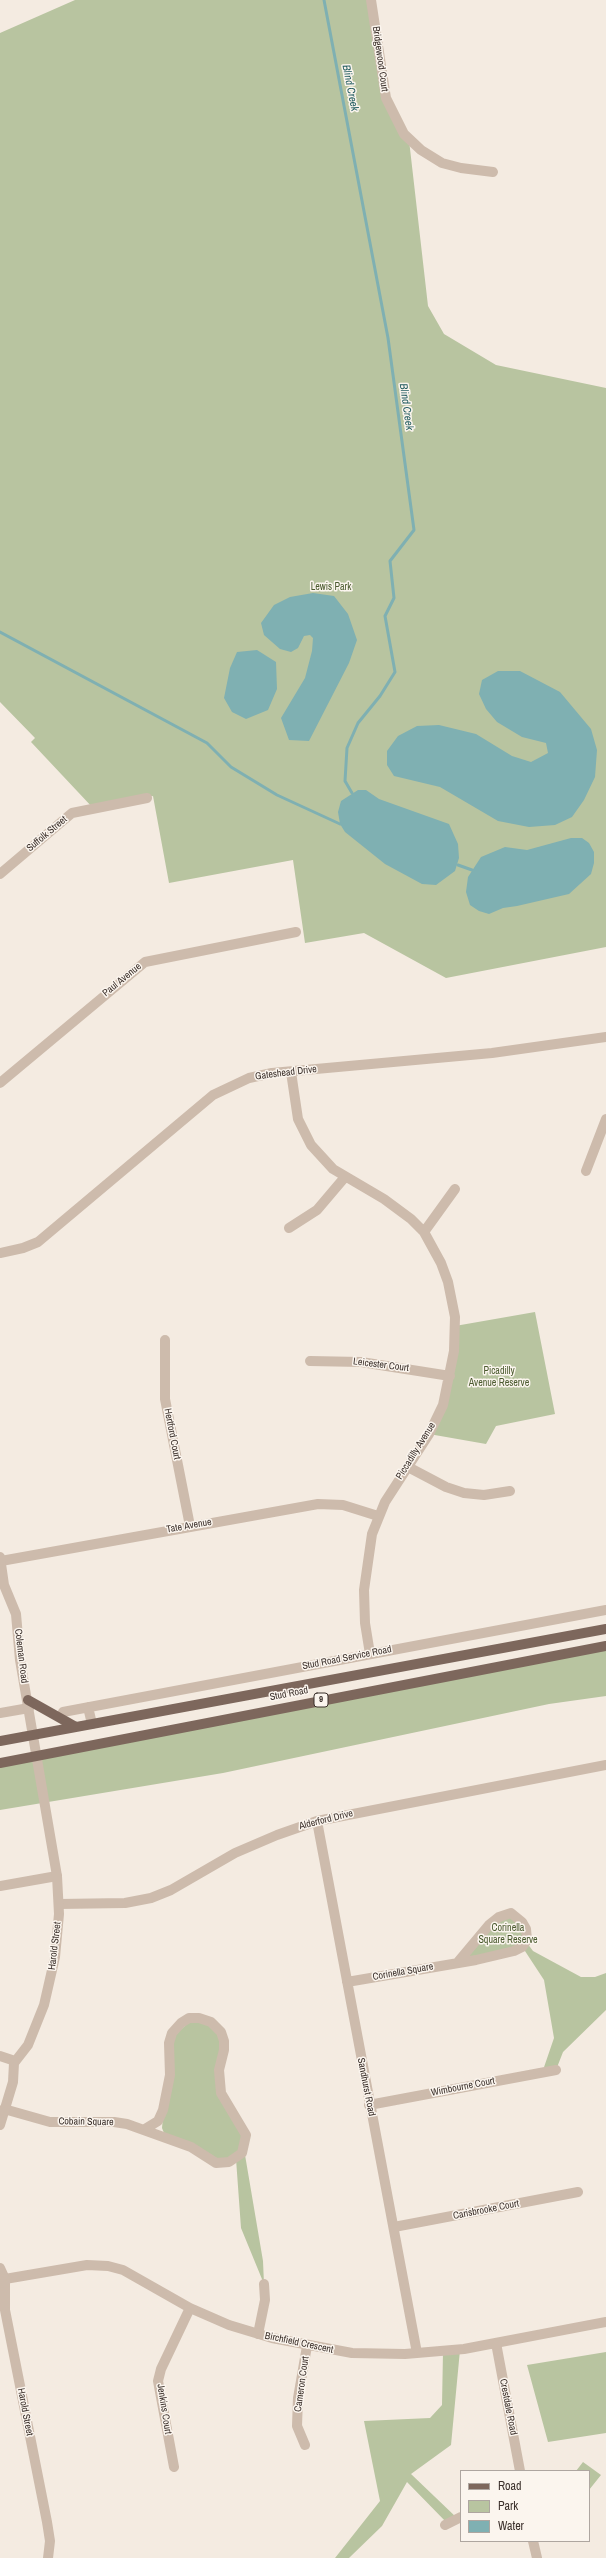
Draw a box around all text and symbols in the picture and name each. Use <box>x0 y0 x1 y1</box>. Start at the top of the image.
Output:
street label: Bridgewood Court <box>369 25 391 93</box>
water label: Blind Creek <box>339 64 361 112</box>
water label: Blind Creek <box>396 383 416 431</box>
park label: Lewis Park <box>311 581 351 593</box>
street label: Suffolk Street <box>24 814 70 854</box>
street label: Paul Avenue <box>100 961 144 999</box>
street label: Gateshead Drive <box>255 1063 317 1083</box>
street label: Leicester Court <box>352 1356 410 1374</box>
park label: Picadilly Avenue Reserve <box>469 1365 529 1388</box>
street label: Hertford Court <box>161 1407 183 1461</box>
street label: Piccadilly Avenue <box>394 1420 438 1482</box>
street label: Tate Avenue <box>165 1516 213 1536</box>
street label: Coleman Road <box>12 1628 30 1684</box>
street label: Stud Road Service Road <box>301 1643 393 1673</box>
street label: Stud Road <box>269 1684 309 1704</box>
road number: 9 <box>314 1693 328 1707</box>
street label: Alderford Drive <box>298 1808 354 1832</box>
street label: Harold Street <box>46 1921 64 1971</box>
park label: Corinella Square Reserve <box>478 1922 538 1946</box>
street label: Corinella Square <box>372 1961 434 1983</box>
street label: Sandhurst Road <box>354 2057 378 2117</box>
street label: Wimbourne Court <box>430 2075 496 2099</box>
street label: Cobain Square <box>58 2116 114 2128</box>
street label: Carisbrooke Court <box>452 2198 520 2222</box>
street label: Birchfield Crescent <box>264 2330 334 2356</box>
street label: Cameron Court <box>292 2355 312 2413</box>
street label: Crestdale Road <box>497 2378 519 2436</box>
street label: Jenkins Court <box>154 2383 174 2435</box>
street label: Harold Street <box>15 2387 35 2437</box>
legend <box>460 2470 590 2542</box>
text: Road <box>498 2478 522 2494</box>
text: Park <box>498 2498 518 2514</box>
text: Water <box>498 2518 524 2534</box>

